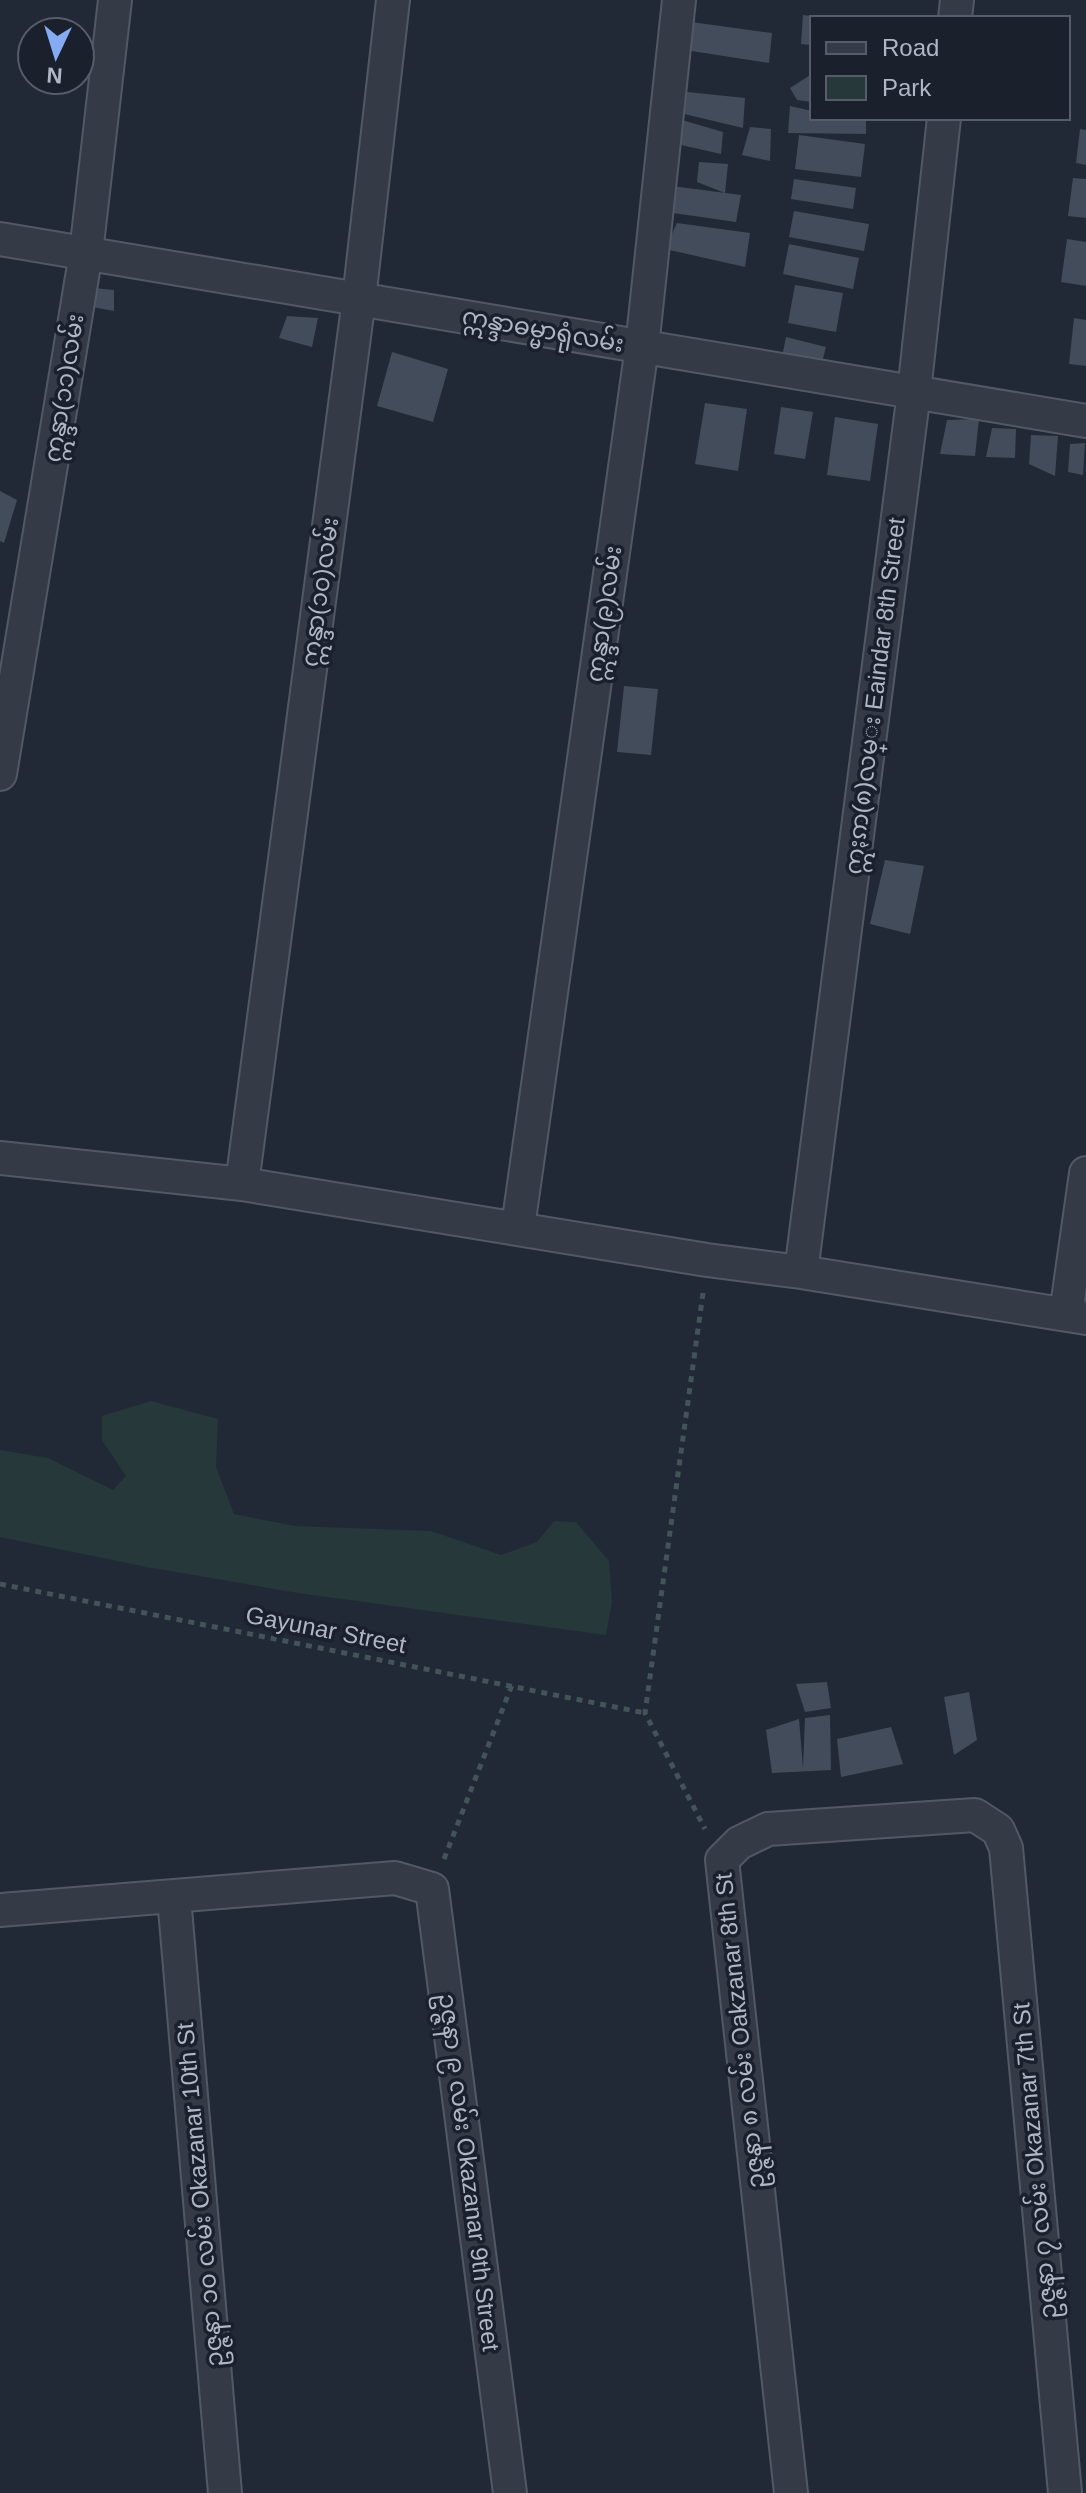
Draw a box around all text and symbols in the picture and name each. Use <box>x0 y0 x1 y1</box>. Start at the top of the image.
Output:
north arrow <box>16 16 96 96</box>
legend <box>810 16 1070 120</box>
text: Road <box>882 34 939 61</box>
text: N <box>46 62 63 88</box>
text: Park <box>882 74 932 101</box>
street label: ဣန္ဒာဓမ္မာရုံလမ်း <box>459 300 626 363</box>
street label: ဣန္ဒာ(၁၁)လမ်း <box>36 311 95 465</box>
street label: ဣန္ဒာ(၁၀)လမ်း <box>294 515 350 669</box>
street label: ဣႏၵာ(၈)လမ္း Eaindar 8th Street <box>839 516 916 877</box>
street label: ဣန္ဒာ(၉)လမ်း <box>579 544 633 685</box>
street label: Gayunar Street <box>244 1601 409 1658</box>
street label: ဥဇ္ဇနာ ၈ လမ်း Oakzanar 8th St <box>707 1871 776 2191</box>
street label: ဥဇ္ဇနာ ၉ လမ်း Okazanar 9th Street <box>428 1991 507 2354</box>
street label: ဥဇ္ဇနာ ၇ လမ်း Okazanar 7th St <box>1005 2001 1068 2320</box>
street label: ဥဇ္ဇနာ ၁၀ လမ်း Okazanar 10th St <box>169 2021 235 2369</box>

